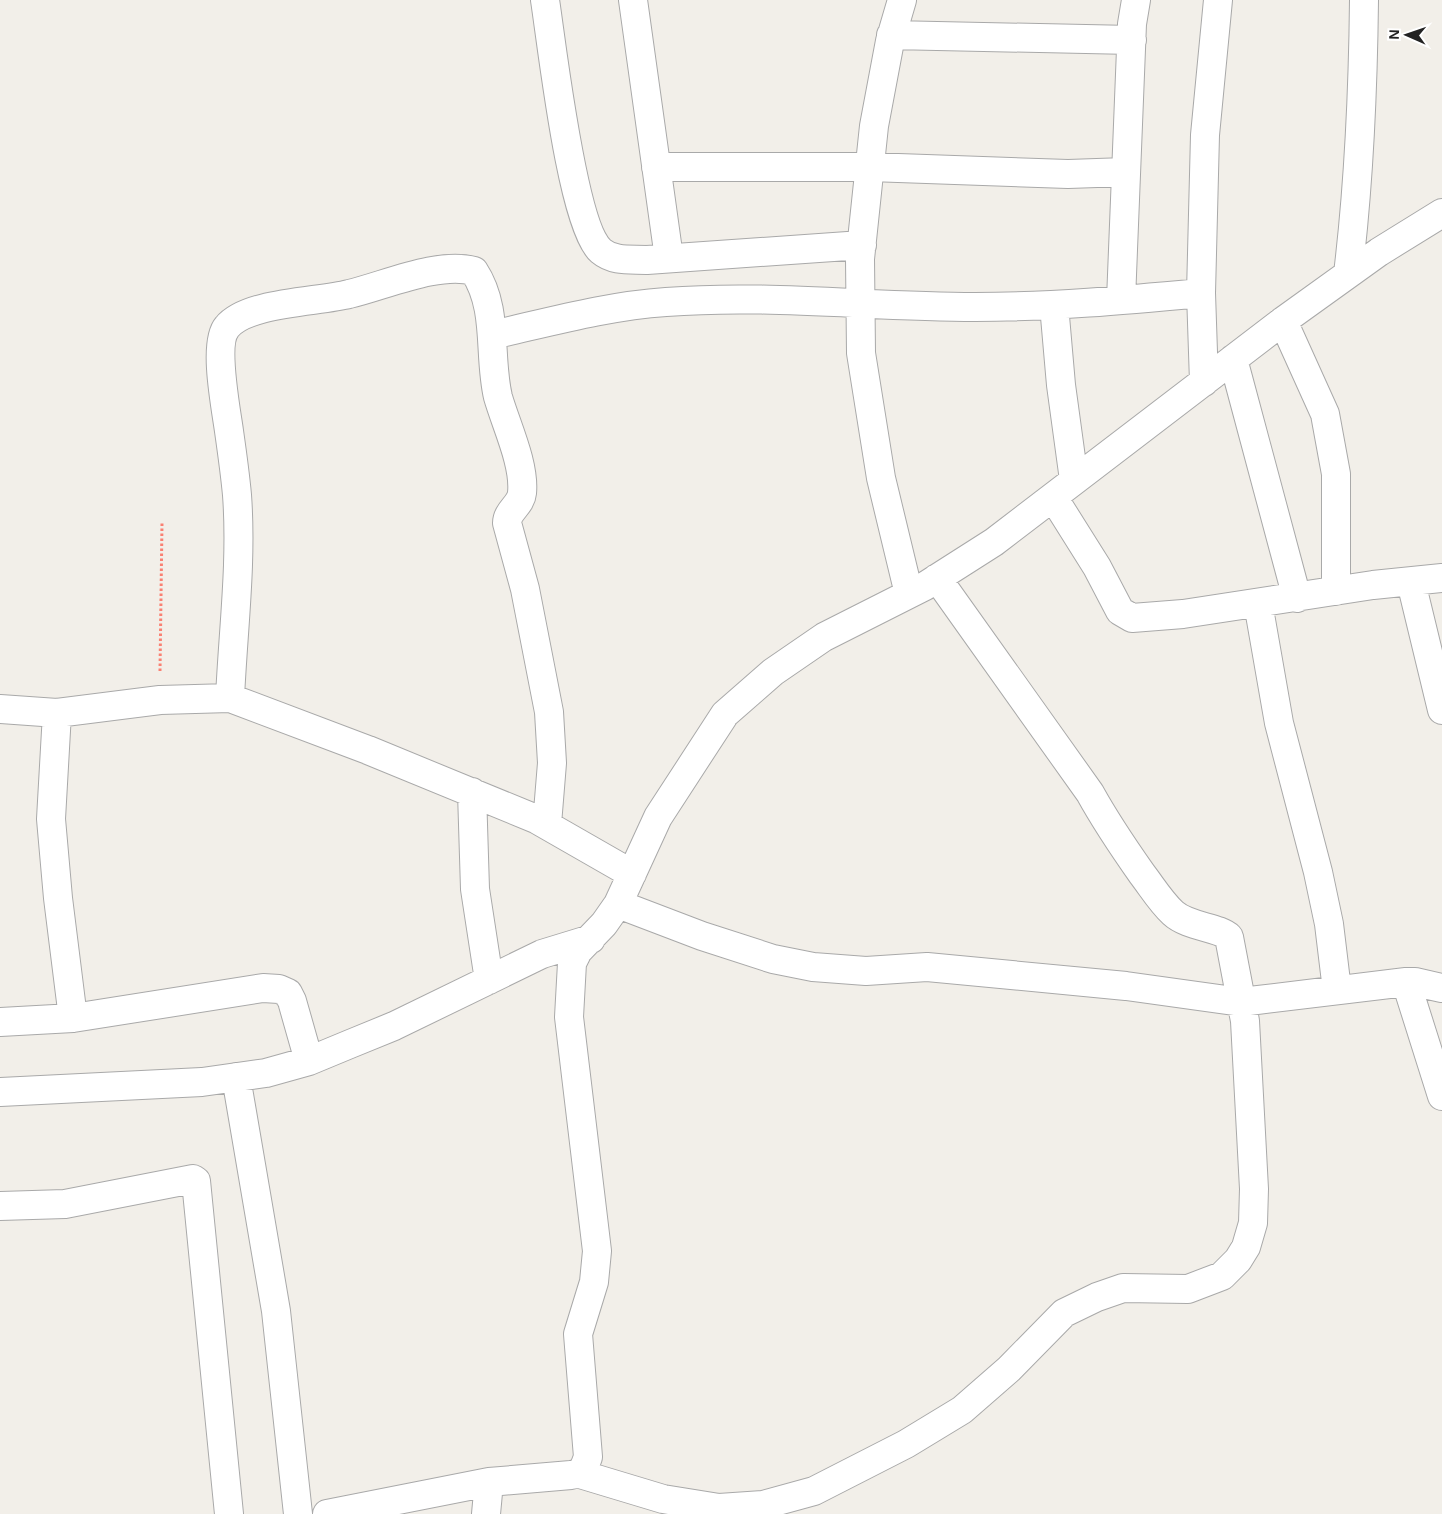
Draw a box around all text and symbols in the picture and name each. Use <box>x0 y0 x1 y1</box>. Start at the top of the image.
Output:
north arrow <box>1382 10 1432 60</box>
text: N <box>1386 29 1402 40</box>

